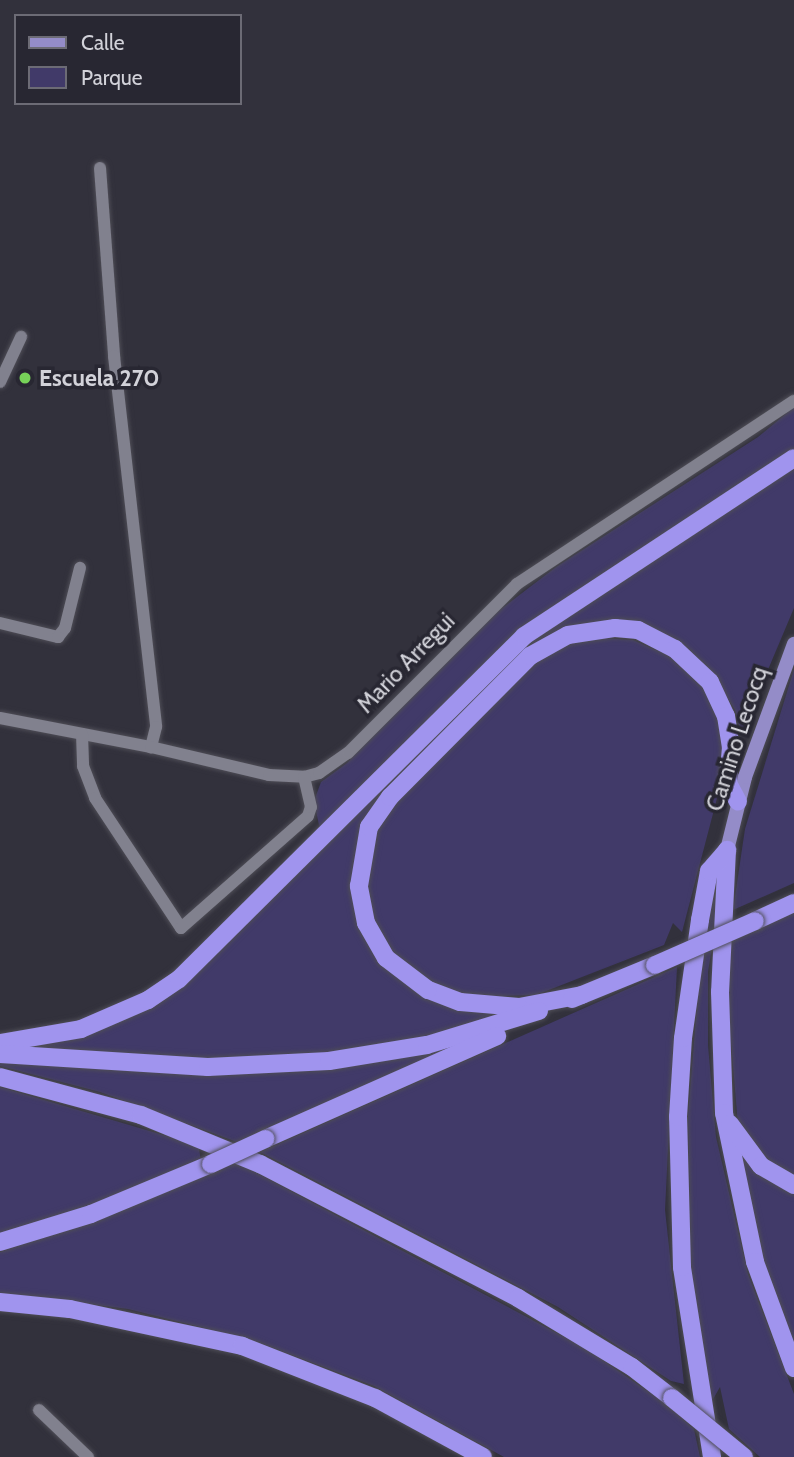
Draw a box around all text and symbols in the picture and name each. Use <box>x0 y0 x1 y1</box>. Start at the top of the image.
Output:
legend <box>14 14 242 105</box>
text: Calle <box>81 30 125 55</box>
text: Parque <box>81 65 143 90</box>
place label: Escuela 270 <box>39 364 159 392</box>
marker: Escuela 270 <box>17 370 33 386</box>
street label: Mario Arregui <box>352 607 460 719</box>
street label: Camino Lecocq <box>701 663 773 815</box>

